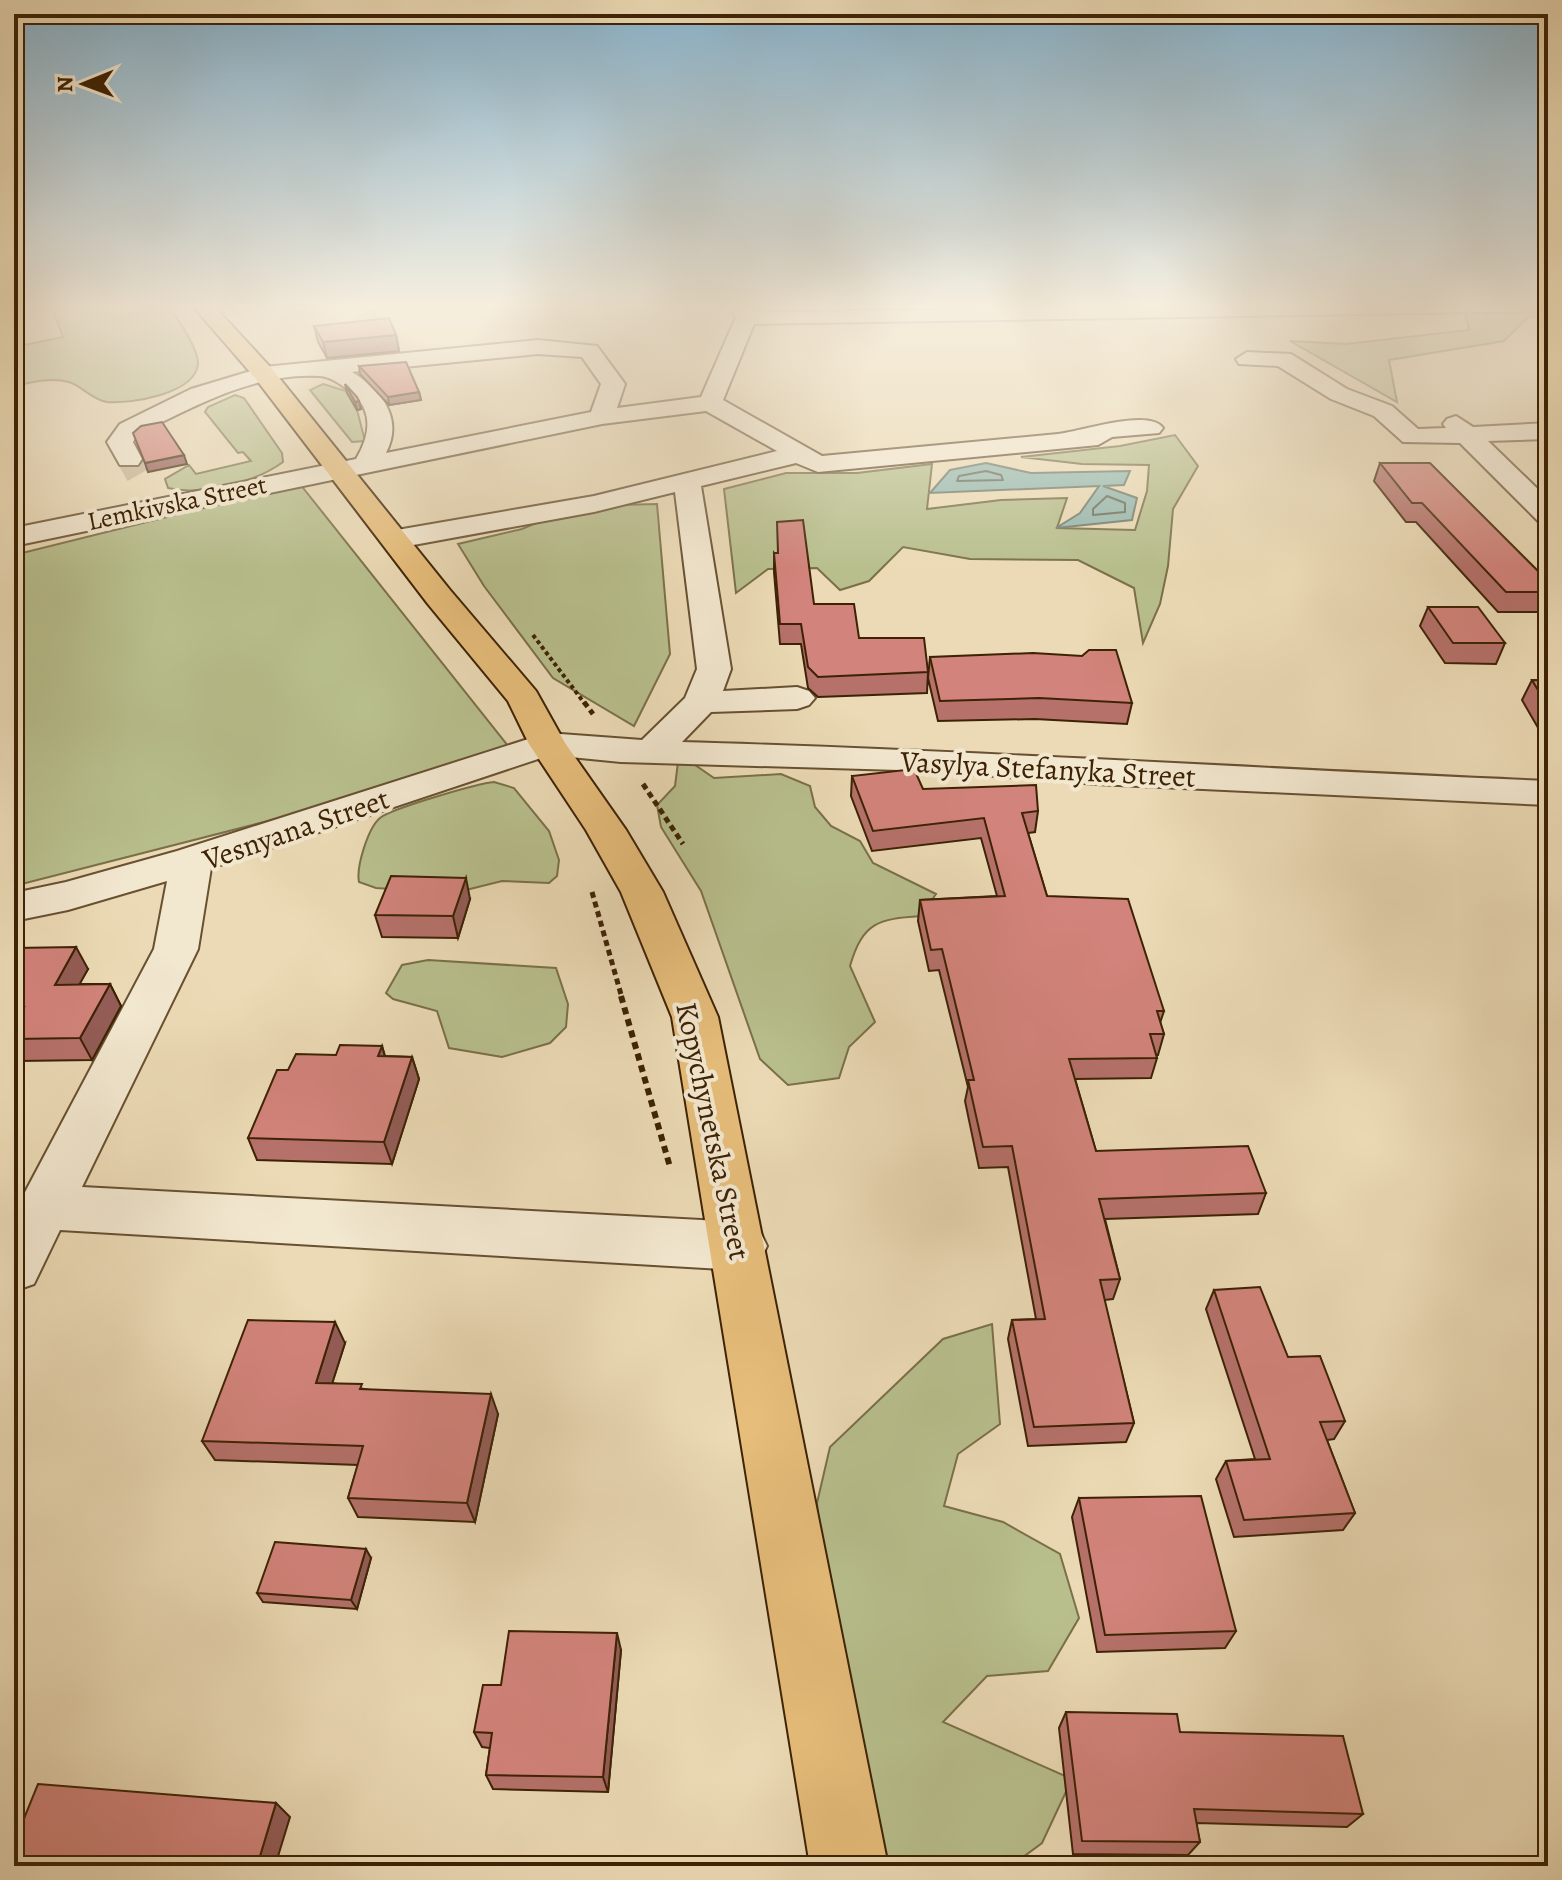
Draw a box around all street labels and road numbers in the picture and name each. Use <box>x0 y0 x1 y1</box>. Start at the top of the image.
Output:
street label: Lemkivska Street <box>84 467 270 539</box>
street label: Vasylya Stefanyka Street <box>898 741 1197 797</box>
street label: Vesnyana Street <box>197 778 395 880</box>
street label: Kopychynetska Street <box>666 998 760 1264</box>

